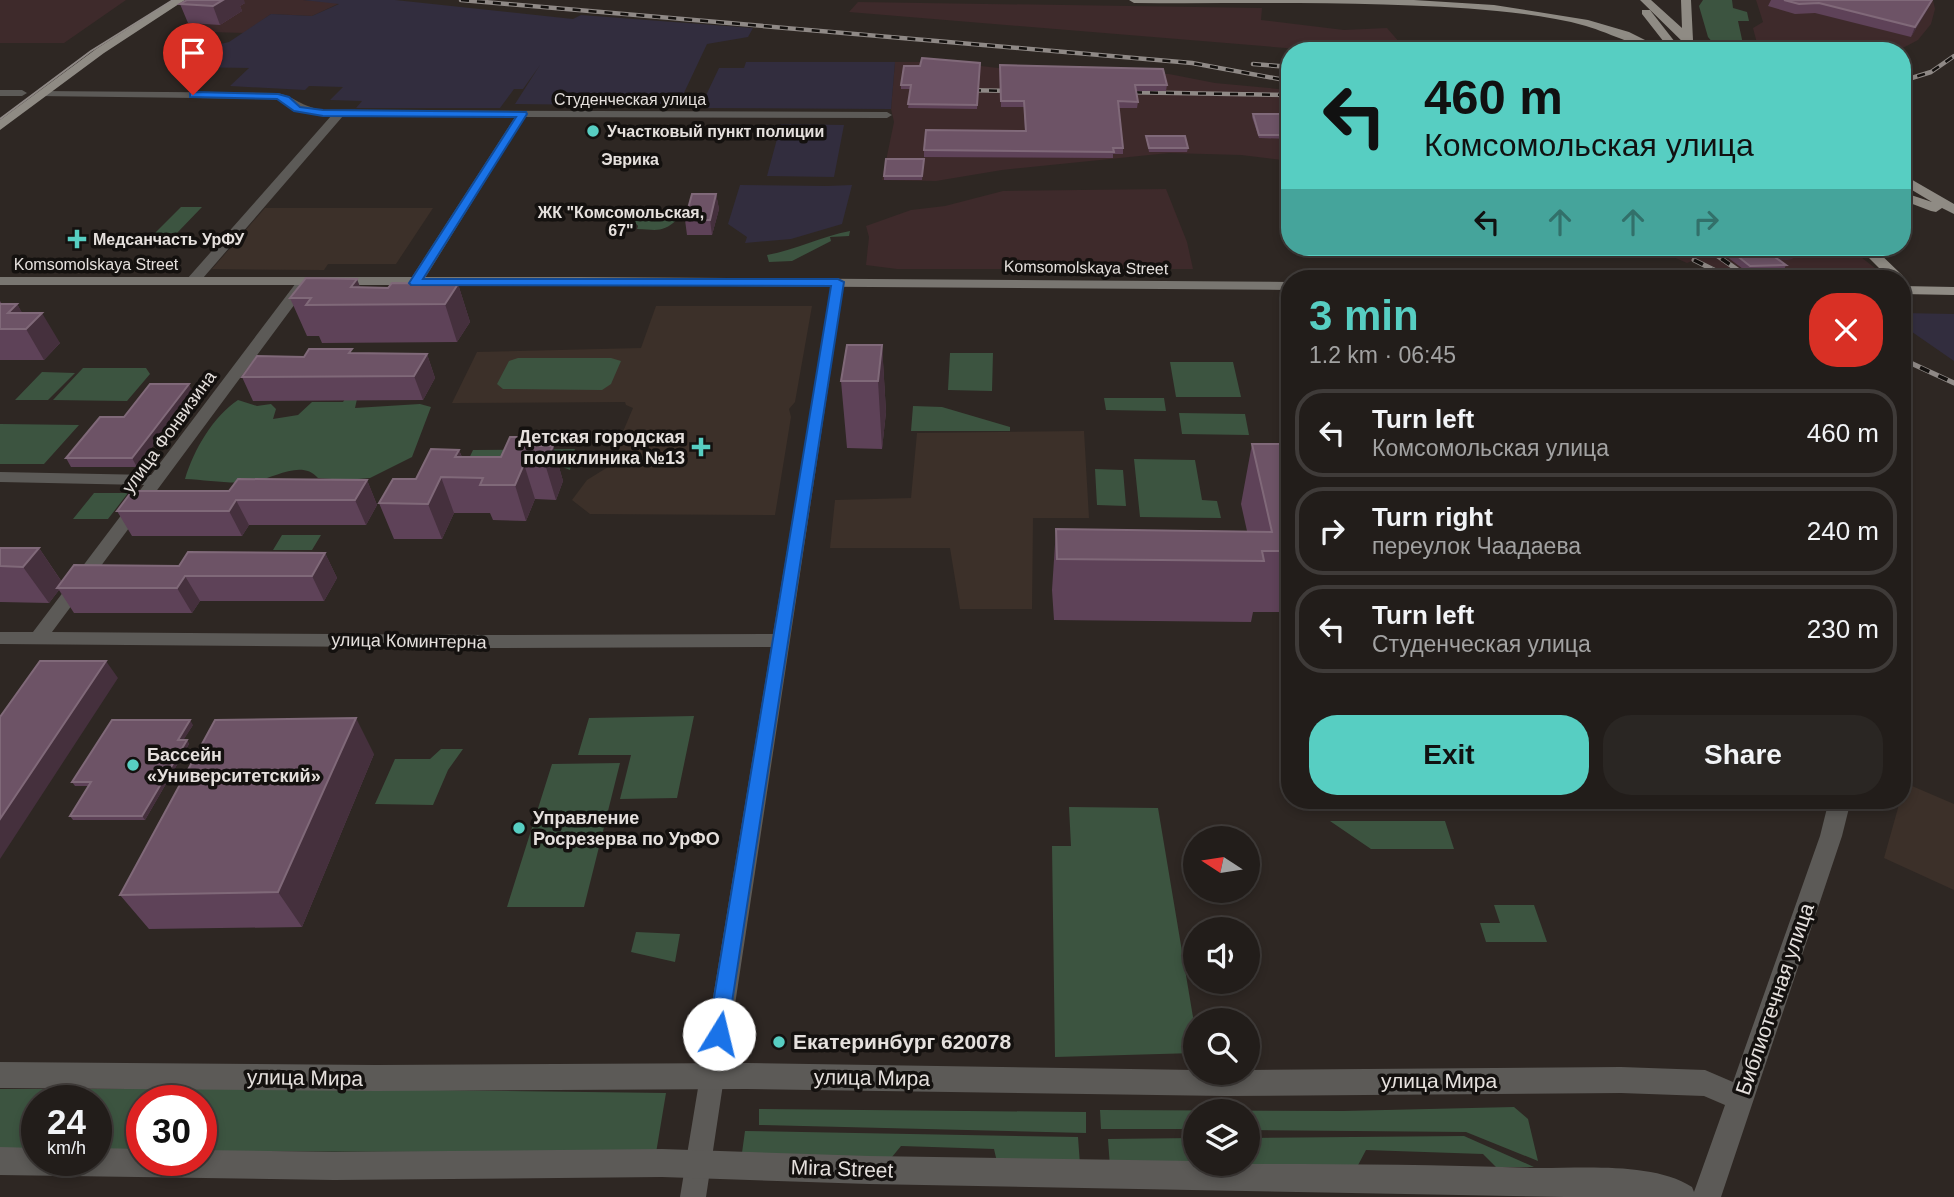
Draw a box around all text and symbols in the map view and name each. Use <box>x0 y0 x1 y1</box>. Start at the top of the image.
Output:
pin <box>163 23 223 95</box>
icon: arrive <box>174 34 212 72</box>
icon: left <box>1309 70 1400 161</box>
text: 460 m <box>1424 70 1563 124</box>
street label: Студенческая улица <box>554 91 706 108</box>
marker: Участковый пункт полиции <box>585 123 601 139</box>
place label: Участковый пункт полиции <box>607 123 824 140</box>
text: Комсомольская улица <box>1424 127 1754 163</box>
district label: Эврика <box>601 151 659 168</box>
icon: left <box>1468 203 1506 241</box>
icon: ahead <box>1541 203 1579 241</box>
icon: ahead <box>1614 203 1652 241</box>
icon: right <box>1687 203 1725 241</box>
district label: ЖК "Комсомольская, 67" <box>537 204 704 239</box>
marker: Медсанчасть УрФУ <box>67 229 87 249</box>
place label: Медсанчасть УрФУ <box>93 231 245 248</box>
street label: Komsomolskaya Street <box>14 256 179 273</box>
street label: Komsomolskaya Street <box>1004 258 1169 277</box>
text: 3 min <box>1309 292 1419 339</box>
button: close <box>1809 293 1883 367</box>
text: 1.2 km · 06:45 <box>1309 342 1456 368</box>
street label: улица Фонвизина <box>118 366 221 497</box>
text: Turn left <box>1372 404 1474 434</box>
icon: left <box>1313 414 1351 452</box>
text: 460 m <box>1807 418 1879 448</box>
place label: Детская городская поликлиника №13 <box>518 427 685 468</box>
text: Комсомольская улица <box>1372 435 1609 461</box>
marker: Детская городская поликлиника №13 <box>691 437 711 457</box>
text: Turn right <box>1372 502 1493 532</box>
icon: right <box>1313 512 1351 550</box>
text: 240 m <box>1807 516 1879 546</box>
text: переулок Чаадаева <box>1372 533 1581 559</box>
text: Turn left <box>1372 600 1474 630</box>
icon: left <box>1313 610 1351 648</box>
text: 230 m <box>1807 614 1879 644</box>
street label: улица Коминтерна <box>331 630 488 652</box>
text: Студенческая улица <box>1372 631 1591 657</box>
button: Exit <box>1309 715 1589 795</box>
button: Share <box>1603 715 1883 795</box>
place label: Бассейн «Университетский» <box>147 745 321 786</box>
marker: Бассейн «Университетский» <box>125 757 141 773</box>
place label: Управление Росрезерва по УрФО <box>533 808 720 849</box>
marker: Управление Росрезерва по УрФО <box>511 820 527 836</box>
north arrow <box>1183 826 1260 903</box>
map controls <box>1183 826 1260 1176</box>
street label: Библиотечная улица <box>1731 900 1818 1098</box>
button: sound <box>1183 917 1260 994</box>
position arrow <box>682 997 756 1071</box>
button: search <box>1183 1008 1260 1085</box>
place label: Екатеринбург 620078 <box>793 1030 1011 1053</box>
marker: Екатеринбург 620078 <box>771 1034 787 1050</box>
street label: улица Мира <box>247 1065 364 1090</box>
street label: улица Мира <box>814 1065 931 1090</box>
street label: улица Мира <box>1381 1069 1497 1092</box>
speed limit sign: 30 <box>126 1085 217 1176</box>
button: layers <box>1183 1099 1260 1176</box>
text: 24 <box>47 1102 86 1141</box>
text: km/h <box>47 1138 86 1158</box>
street label: Mira Street <box>790 1155 894 1182</box>

